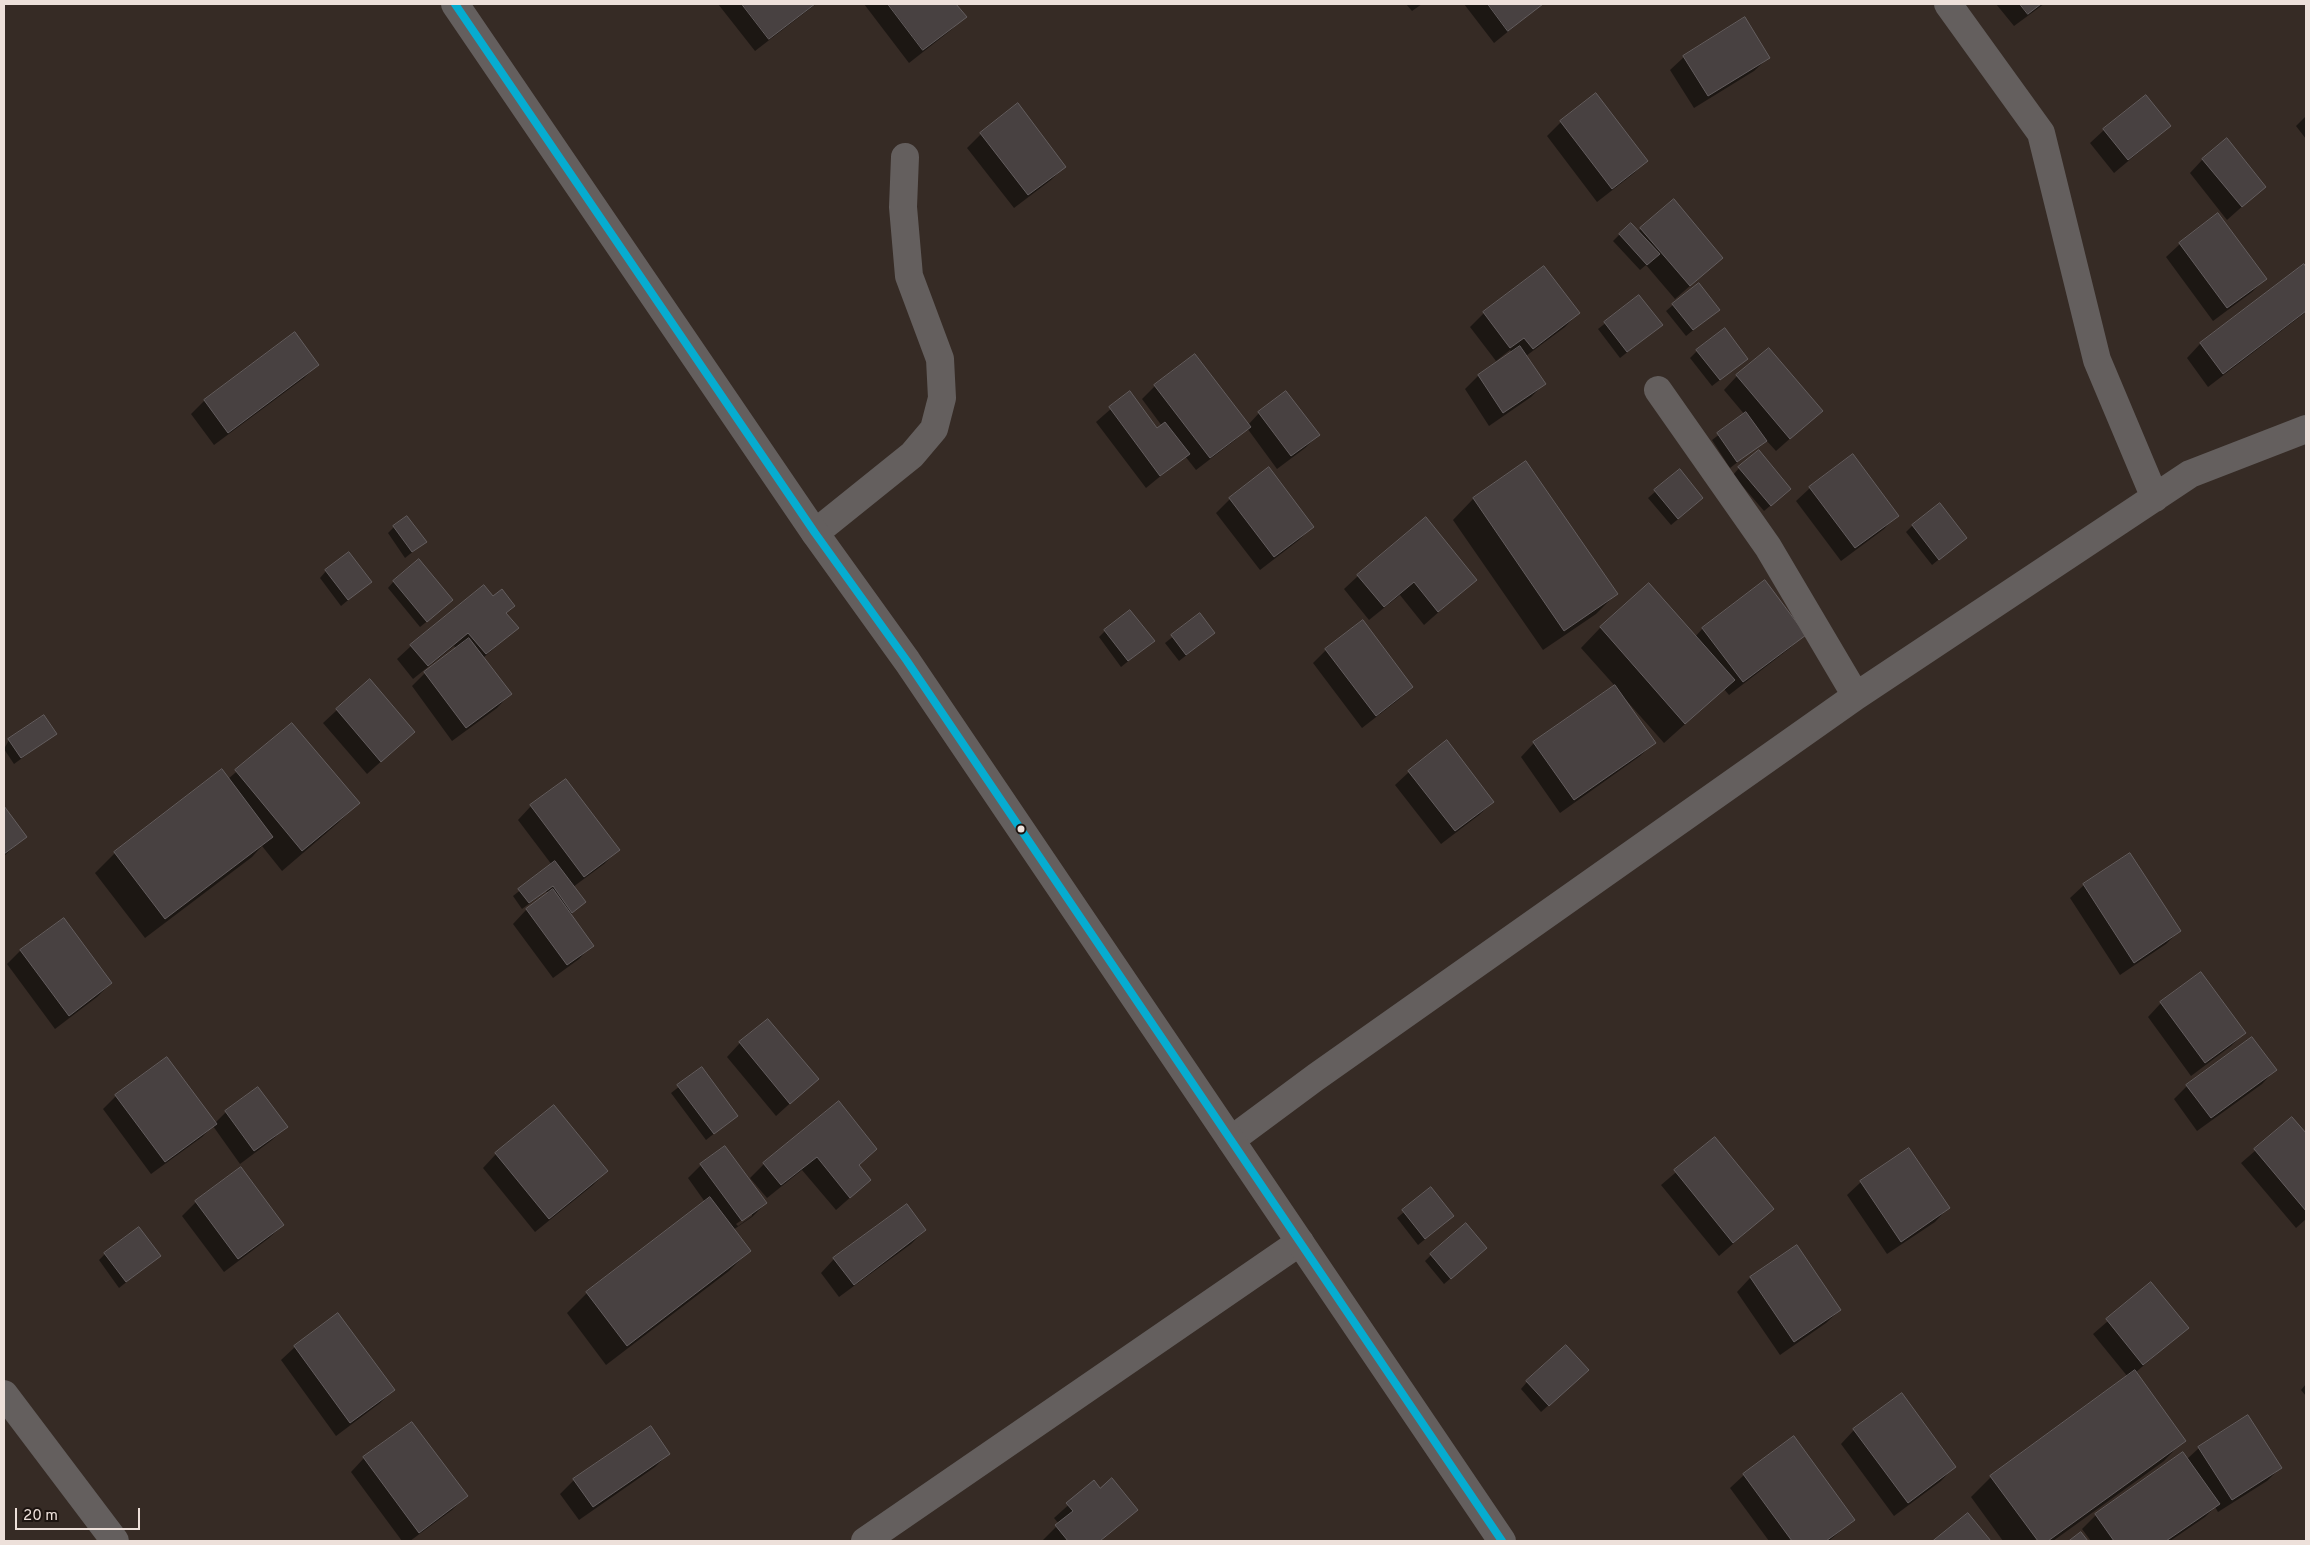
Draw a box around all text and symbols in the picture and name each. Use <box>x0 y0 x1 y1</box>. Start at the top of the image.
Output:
unlabelled marker <box>1016 824 1026 834</box>
scale bar <box>18 1498 142 1530</box>
text: 20 m <box>23 1507 58 1526</box>

